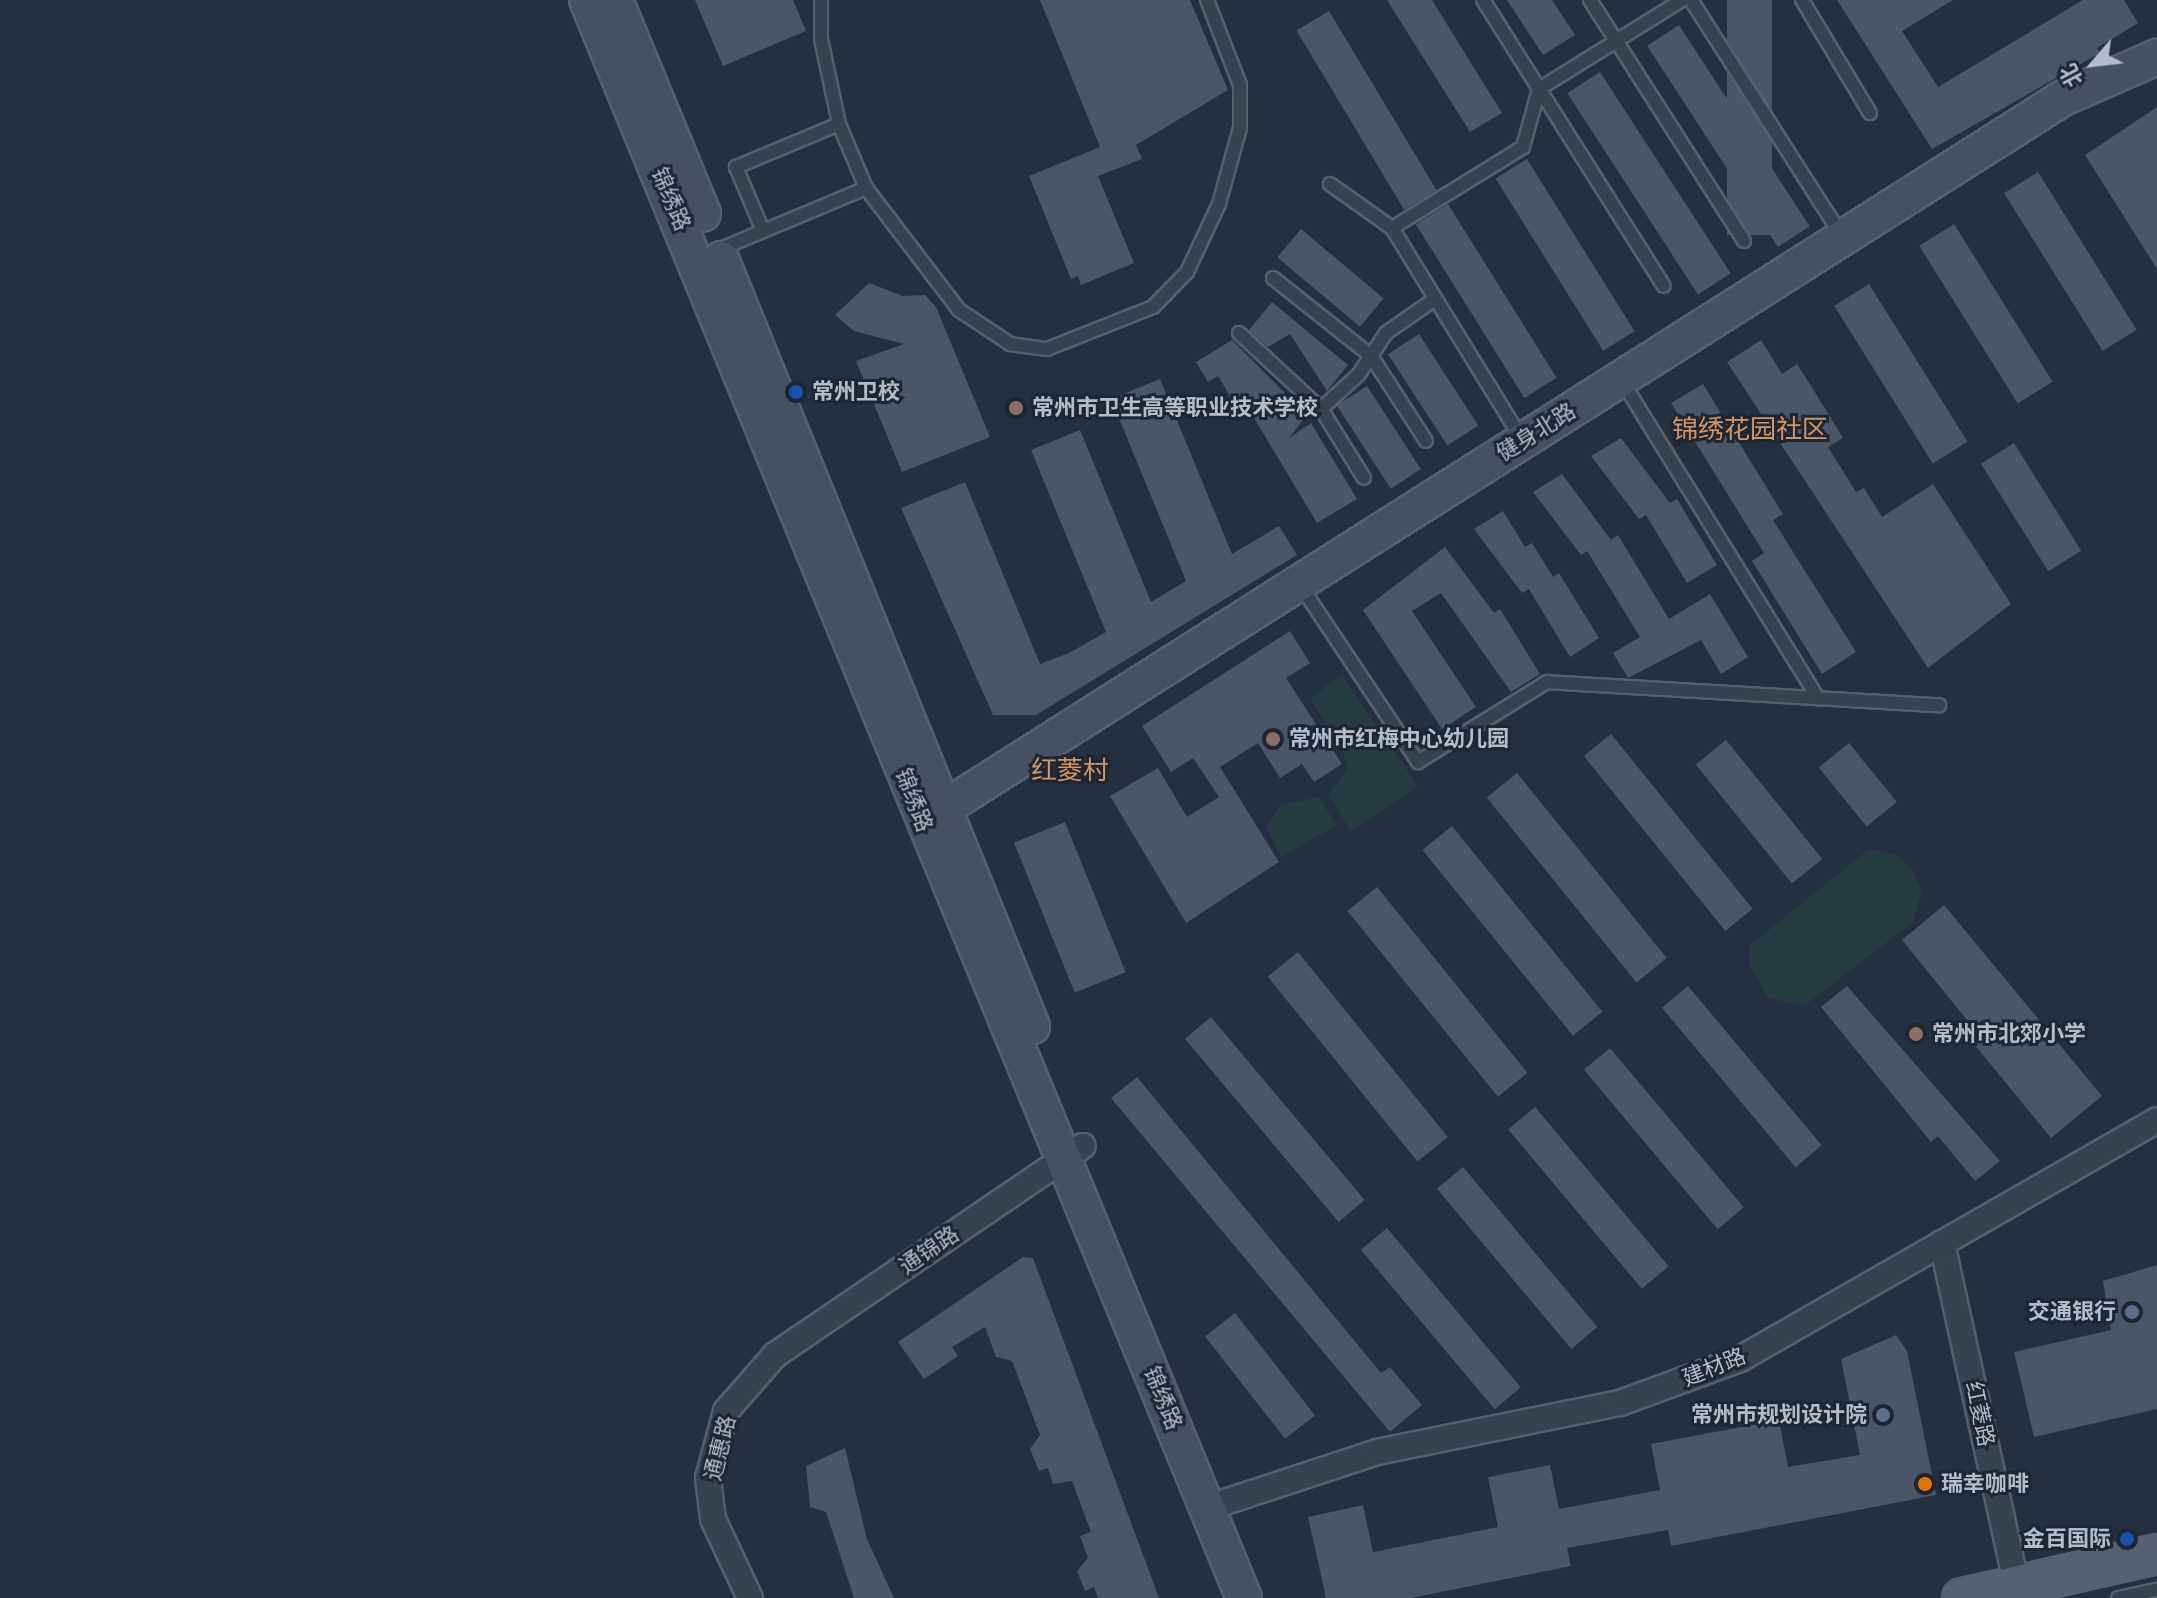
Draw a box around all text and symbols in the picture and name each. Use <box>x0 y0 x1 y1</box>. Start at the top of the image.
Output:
north arrow <box>2053 24 2133 104</box>
text: 北 <box>2054 59 2088 92</box>
street label: 锦绣路 <box>646 163 696 235</box>
place label: 常州卫校 <box>812 379 900 405</box>
marker: 常州卫校 <box>787 383 805 401</box>
place label: 常州市卫生高等职业技术学校 <box>1032 395 1318 421</box>
street label: 健身北路 <box>1492 397 1580 467</box>
marker: 常州市卫生高等职业技术学校 <box>1007 399 1025 417</box>
district label: 锦绣花园社区 <box>1672 414 1828 446</box>
place label: 常州市红梅中心幼儿园 <box>1289 726 1509 752</box>
marker: 常州市红梅中心幼儿园 <box>1264 730 1282 748</box>
district label: 红菱村 <box>1031 755 1109 787</box>
street label: 锦绣路 <box>890 764 938 836</box>
place label: 常州市北郊小学 <box>1932 1021 2086 1047</box>
marker: 常州市北郊小学 <box>1907 1025 1925 1043</box>
street label: 通锦路 <box>894 1221 964 1279</box>
place label: 交通银行 <box>2028 1299 2116 1325</box>
marker: 交通银行 <box>2123 1303 2141 1321</box>
street label: 建材路 <box>1678 1342 1750 1392</box>
street label: 锦绣路 <box>1138 1362 1188 1434</box>
street label: 红菱路 <box>1960 1379 2000 1449</box>
place label: 常州市规划设计院 <box>1691 1402 1867 1428</box>
marker: 常州市规划设计院 <box>1874 1406 1892 1424</box>
street label: 通惠路 <box>699 1413 741 1483</box>
place label: 瑞幸咖啡 <box>1941 1471 2029 1497</box>
marker: 瑞幸咖啡 <box>1916 1475 1934 1493</box>
place label: 金百国际 <box>2023 1526 2111 1552</box>
marker: 金百国际 <box>2118 1530 2136 1548</box>

